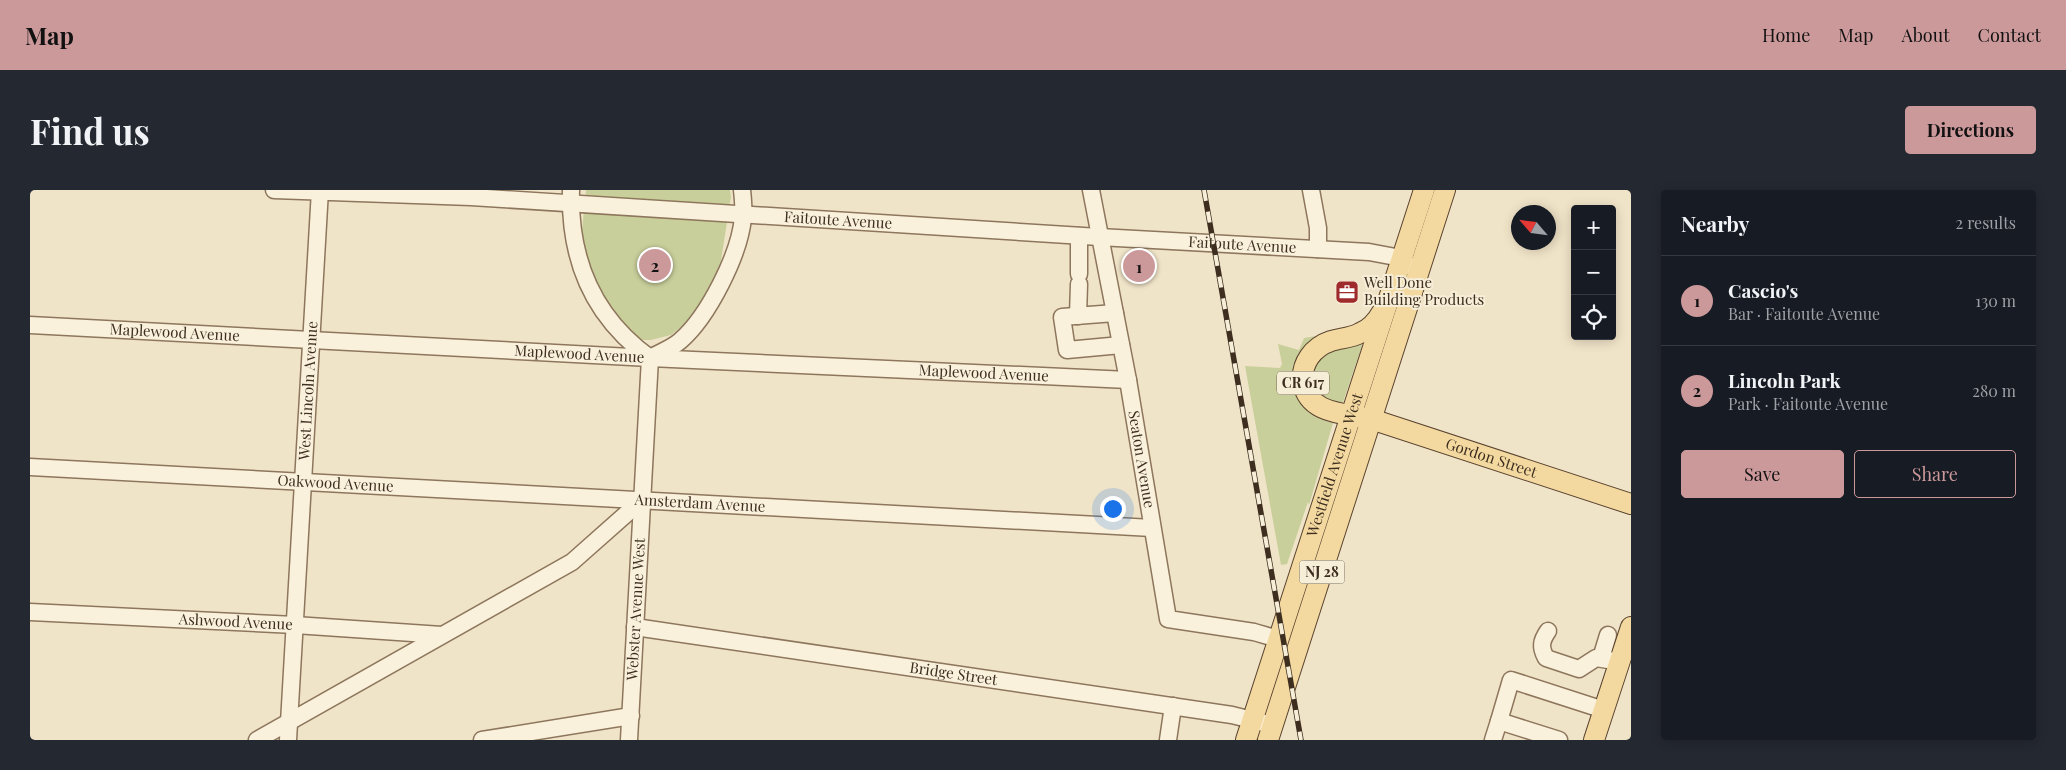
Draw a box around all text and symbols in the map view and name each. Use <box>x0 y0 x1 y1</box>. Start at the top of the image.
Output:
text: Map <box>25 19 74 51</box>
text: Home <box>1762 23 1810 47</box>
text: Map <box>1838 23 1873 47</box>
text: About <box>1901 23 1950 47</box>
text: Contact <box>1978 23 2041 47</box>
button: Directions <box>1905 106 2036 154</box>
text: Find us <box>30 107 150 154</box>
north arrow <box>1511 205 1556 250</box>
map controls <box>1571 205 1616 340</box>
button: + <box>1571 205 1616 250</box>
street label: Faitoute Avenue <box>784 206 893 233</box>
text: Nearby <box>1681 209 1750 237</box>
text: 2 results <box>1956 212 2016 233</box>
street label: Faitoute Avenue <box>1188 231 1297 257</box>
pin: 2 <box>639 246 671 284</box>
pin: 1 <box>1123 247 1155 285</box>
button: − <box>1571 250 1616 295</box>
place label: Well Done Building Products <box>1363 272 1484 309</box>
text: Cascio's <box>1728 277 1798 303</box>
office icon: Well Done Building Products <box>1334 279 1360 305</box>
text: 1 <box>1694 290 1700 311</box>
text: 130 m <box>1975 290 2016 311</box>
button: locate <box>1571 295 1616 340</box>
text: Bar · Faitoute Avenue <box>1728 303 1880 324</box>
street label: Maplewood Avenue <box>109 318 240 345</box>
street label: West Lincoln Avenue <box>293 320 321 462</box>
street label: Maplewood Avenue <box>514 340 645 367</box>
street label: Maplewood Avenue <box>918 359 1049 385</box>
text: Lincoln Park <box>1728 367 1841 393</box>
road number: CR 617 <box>1277 372 1329 394</box>
text: 2 <box>1693 380 1701 401</box>
text: 280 m <box>1972 380 2016 401</box>
street label: Westfield Avenue West <box>1301 390 1367 540</box>
text: Park · Faitoute Avenue <box>1728 393 1888 414</box>
street label: Seaton Avenue <box>1124 409 1160 509</box>
street label: Gordon Street <box>1443 433 1540 482</box>
button: Save <box>1681 450 1844 498</box>
button: Share <box>1854 450 2016 498</box>
street label: Oakwood Avenue <box>277 469 394 496</box>
street label: Amsterdam Avenue <box>633 489 766 516</box>
your location <box>1100 496 1126 522</box>
street label: Webster Avenue West <box>621 537 649 682</box>
road number: NJ 28 <box>1300 561 1344 584</box>
street label: Ashwood Avenue <box>177 608 293 634</box>
street label: Bridge Street <box>908 657 1000 689</box>

